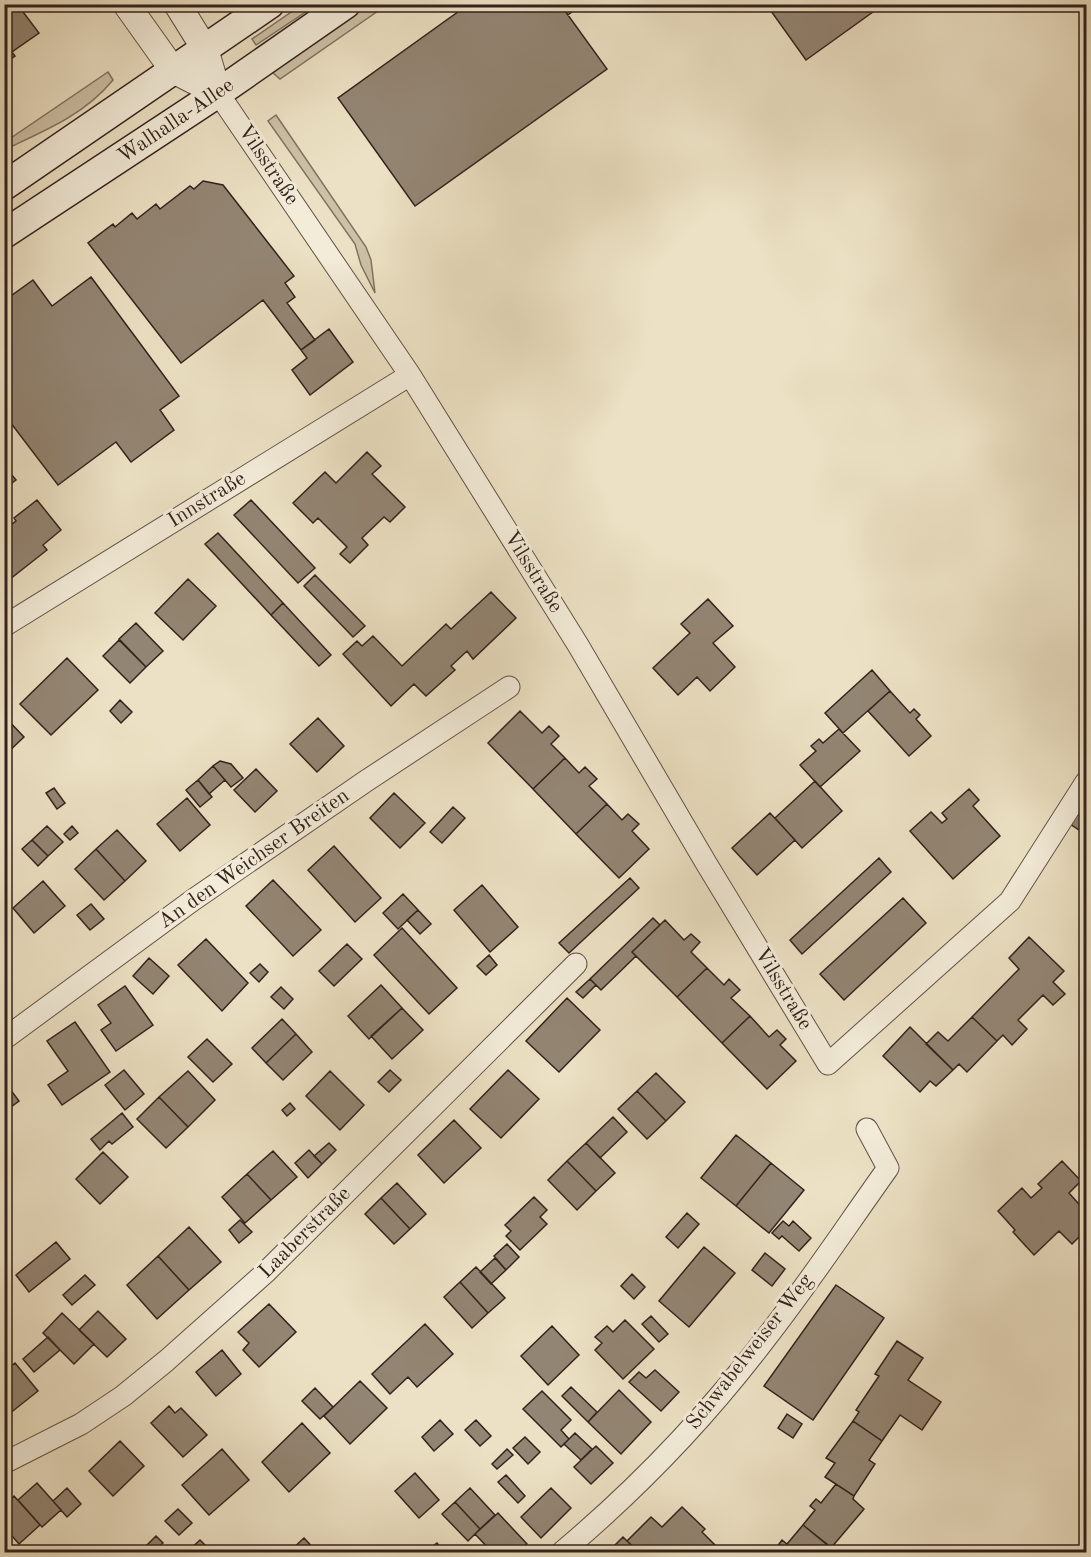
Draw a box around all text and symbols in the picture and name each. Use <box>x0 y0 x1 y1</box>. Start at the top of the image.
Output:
street label: Walhalla-Allee <box>114 75 238 167</box>
street label: Vilsstraße <box>234 121 302 209</box>
street label: Innstraße <box>164 468 250 532</box>
street label: Vilsstraße <box>500 527 566 617</box>
street label: An den Weichser Breiten <box>155 785 353 933</box>
street label: Vilsstraße <box>750 944 816 1034</box>
street label: Laaberstraße <box>255 1183 355 1283</box>
street label: Schwabelweiser Weg <box>683 1270 817 1434</box>

